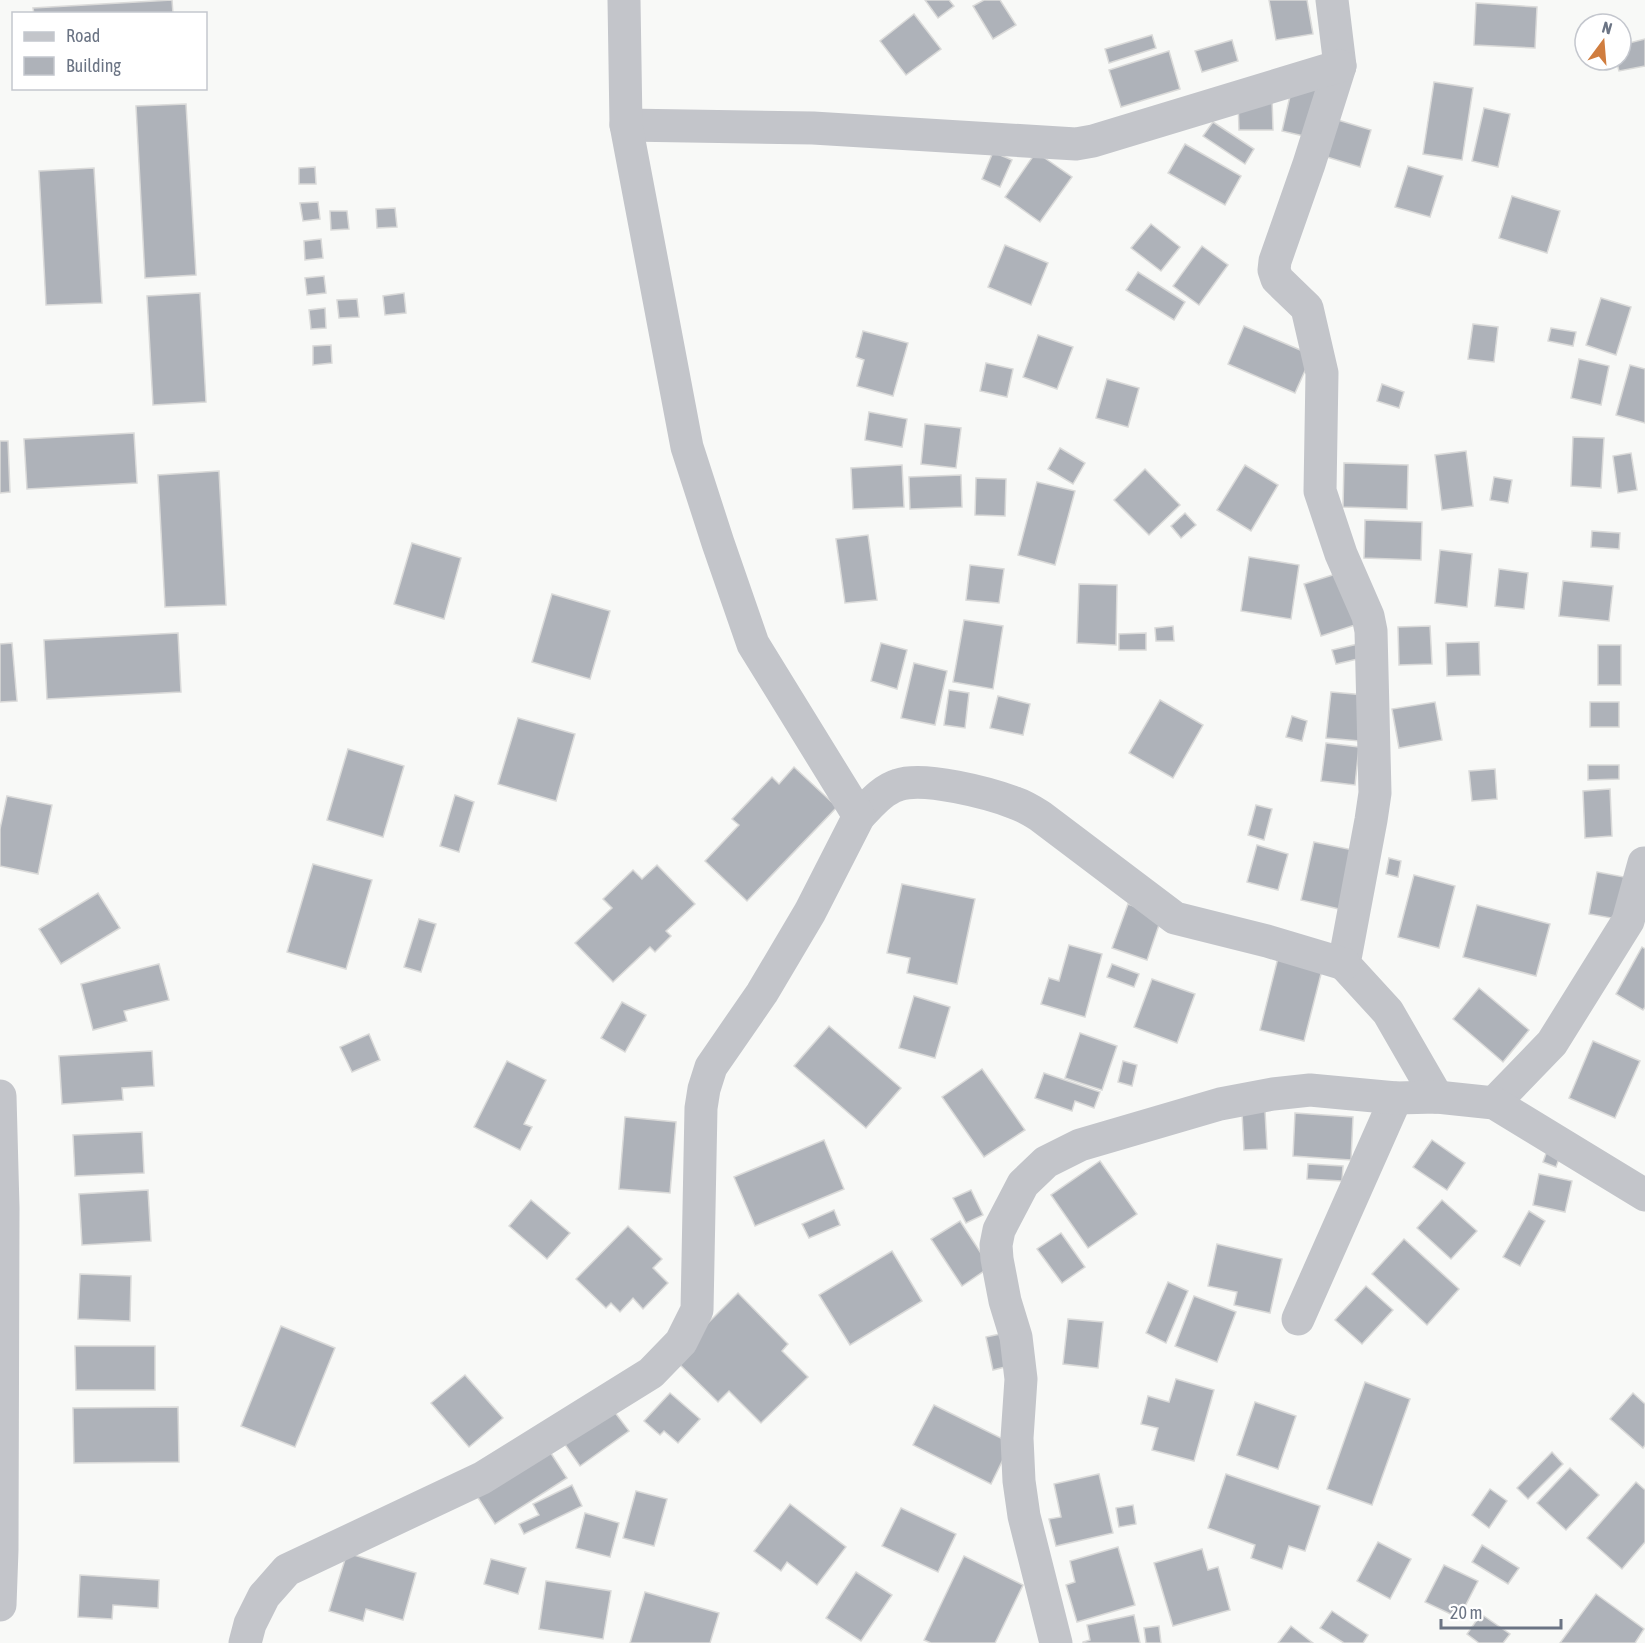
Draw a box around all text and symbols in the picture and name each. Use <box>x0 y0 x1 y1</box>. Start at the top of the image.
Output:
legend <box>12 12 207 90</box>
north arrow <box>1573 12 1633 72</box>
text: N <box>1600 18 1614 38</box>
text: Road <box>66 25 100 46</box>
text: Building <box>66 55 121 76</box>
scale bar <box>1441 1592 1561 1630</box>
text: 20 m <box>1450 1602 1482 1623</box>

